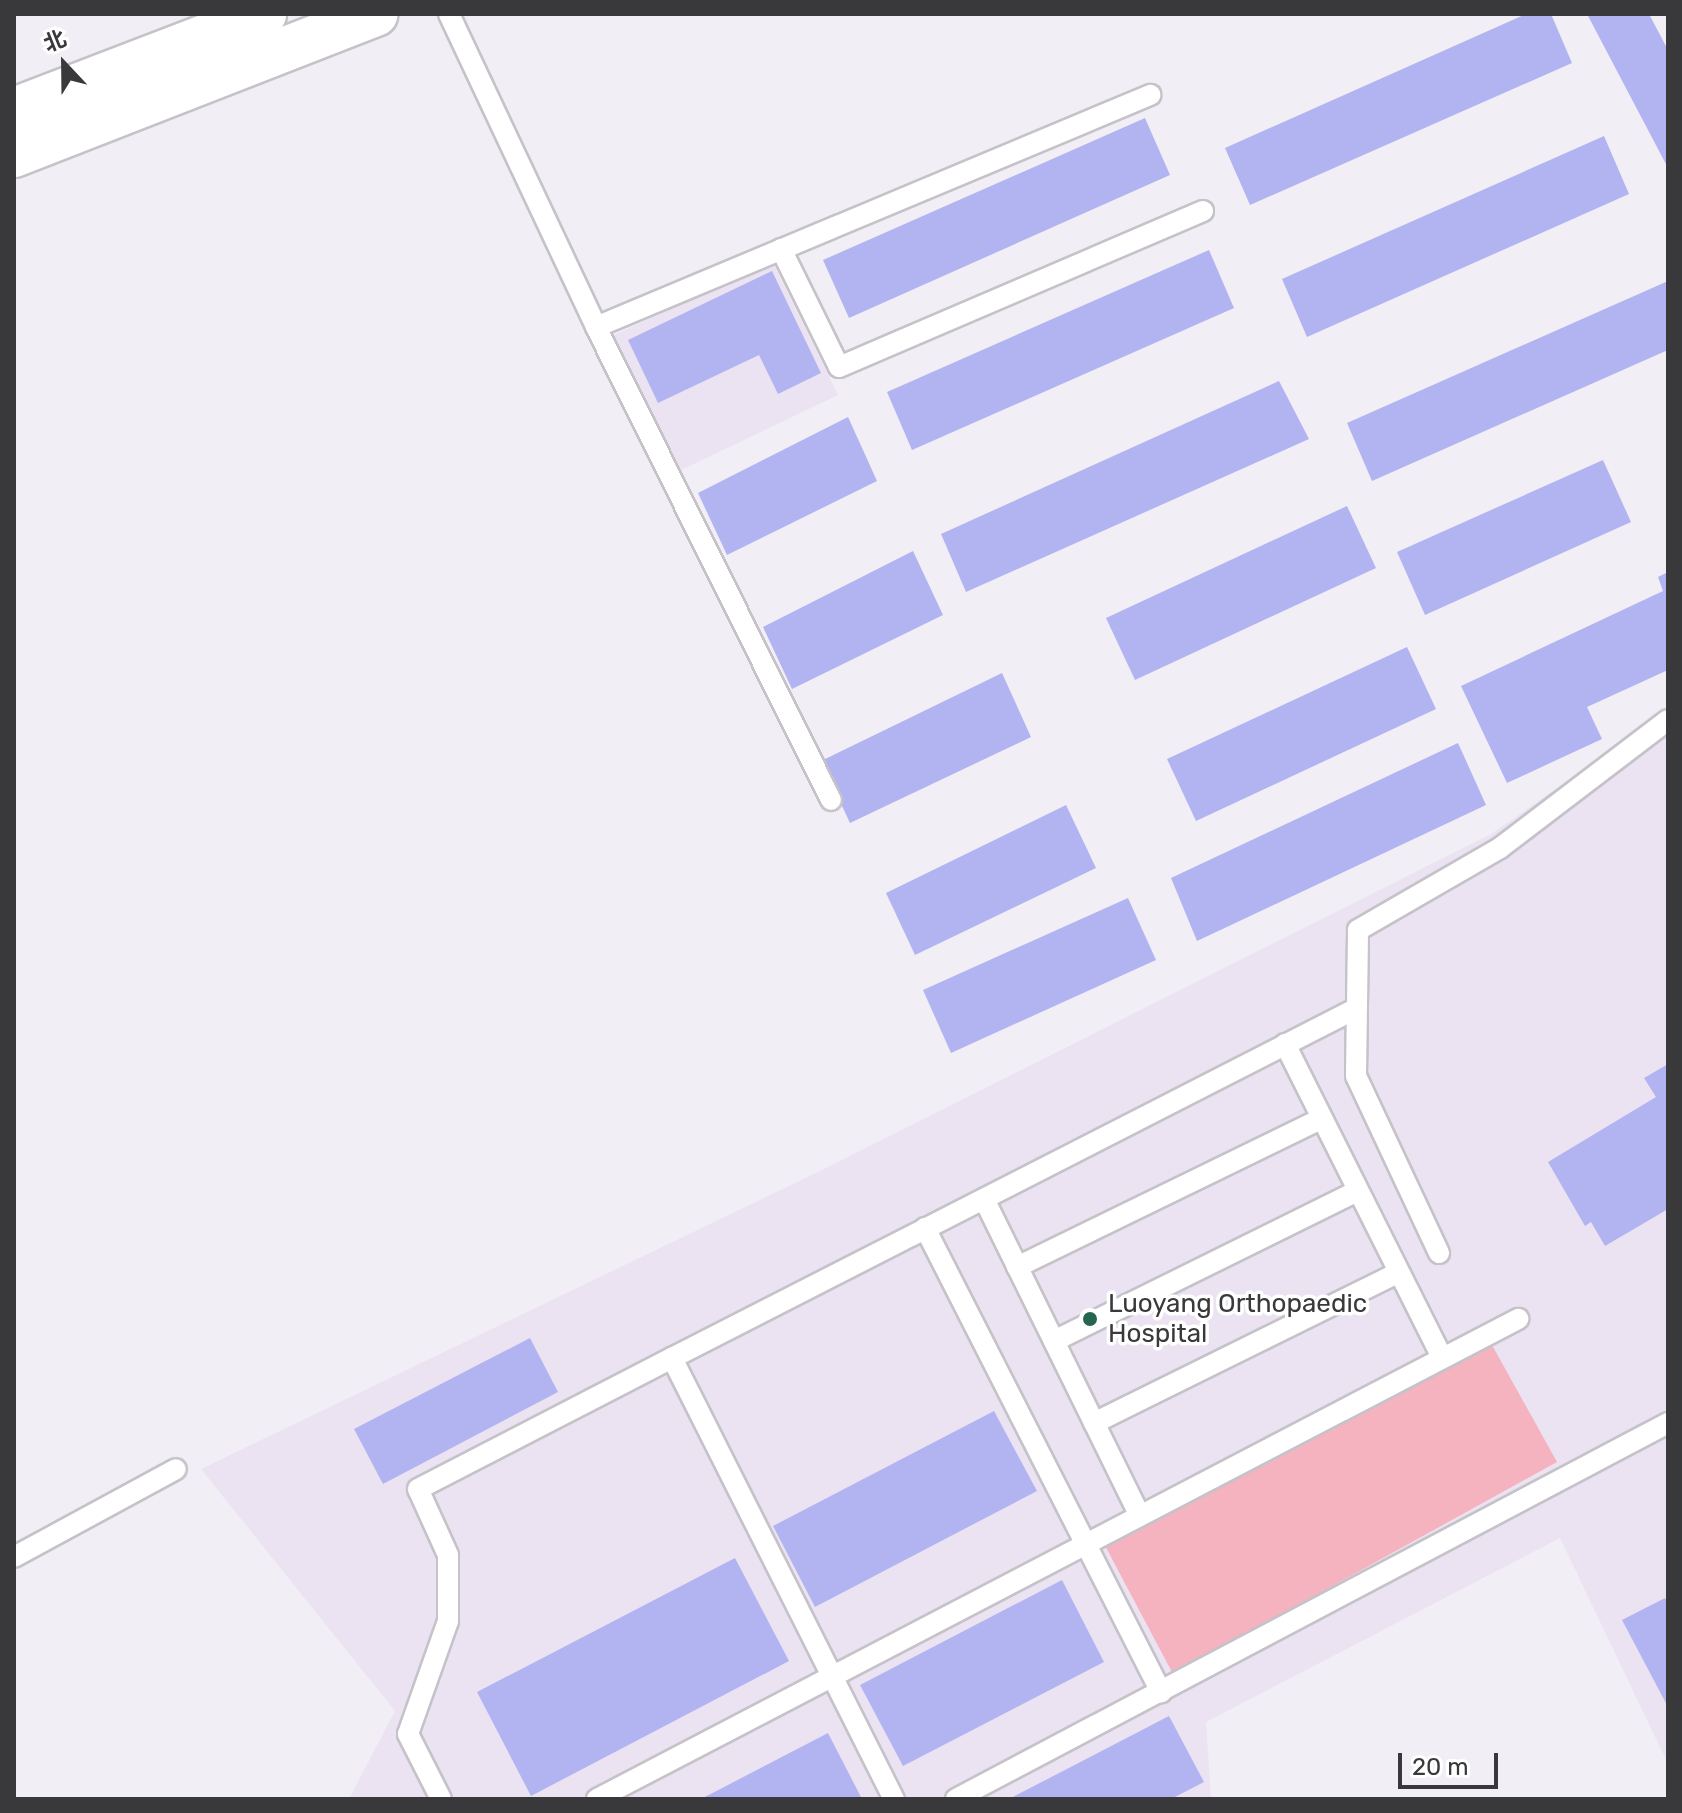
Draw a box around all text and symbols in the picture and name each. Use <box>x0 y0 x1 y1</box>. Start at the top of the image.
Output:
north arrow <box>24 24 104 104</box>
text: 北 <box>40 25 70 58</box>
place label: Luoyang Orthopaedic Hospital <box>1108 1288 1367 1350</box>
marker: Luoyang Orthopaedic Hospital <box>1079 1308 1101 1330</box>
scale bar <box>1402 1737 1502 1787</box>
text: 20 m <box>1412 1753 1469 1781</box>

